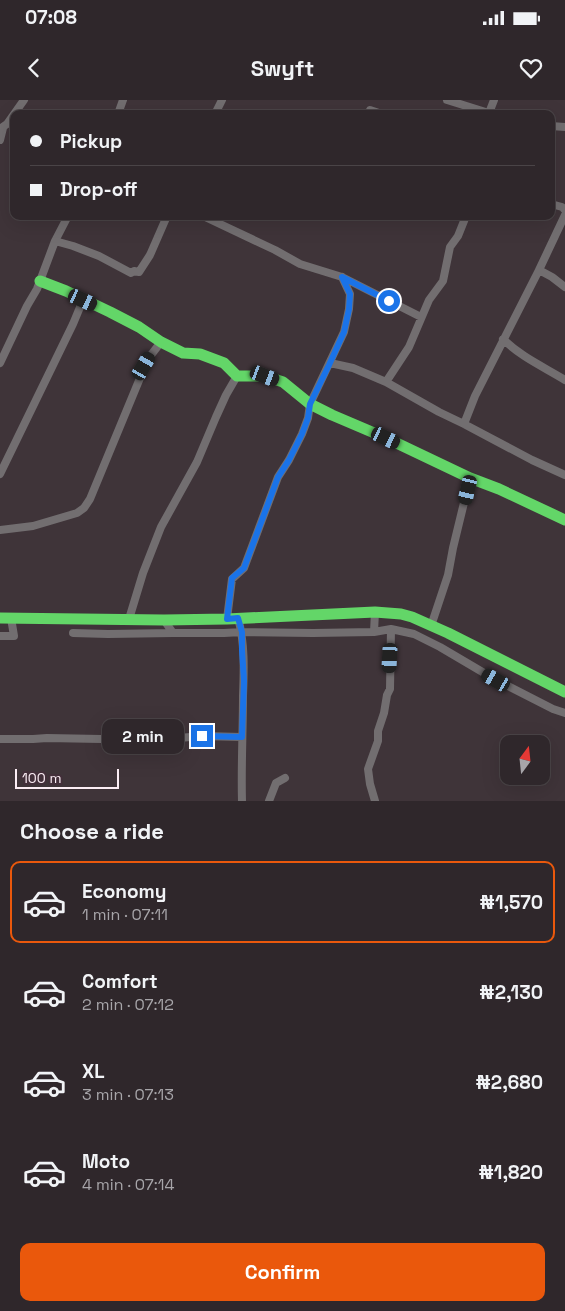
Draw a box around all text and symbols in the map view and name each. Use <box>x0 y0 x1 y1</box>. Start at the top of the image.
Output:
text: 07:08 <box>25 5 77 30</box>
icon: back <box>20 54 48 82</box>
text: Swyft <box>251 54 314 82</box>
icon: heart <box>517 54 545 82</box>
text: Pickup <box>60 129 122 154</box>
text: Drop-off <box>60 177 138 202</box>
car <box>66 287 99 313</box>
route start <box>378 290 400 312</box>
car <box>130 349 157 383</box>
car <box>248 364 281 388</box>
car <box>369 425 402 451</box>
car <box>457 474 478 506</box>
car <box>381 643 398 673</box>
car <box>479 666 512 694</box>
callout: 2 min <box>102 718 184 754</box>
route end <box>191 725 213 747</box>
text: 2 min <box>122 726 164 747</box>
north arrow <box>500 735 550 785</box>
map controls <box>500 735 550 785</box>
scale bar <box>15 766 119 789</box>
text: 100 m <box>22 769 61 787</box>
text: Choose a ride <box>20 817 164 845</box>
text: Economy <box>82 879 166 904</box>
icon: car <box>22 880 67 925</box>
text: ₦1,570 <box>480 890 543 915</box>
text: 1 min · 07:11 <box>82 904 168 925</box>
text: Comfort <box>82 969 158 994</box>
icon: car <box>22 970 67 1015</box>
text: ₦2,130 <box>479 980 543 1005</box>
text: 2 min · 07:12 <box>82 994 174 1015</box>
text: XL <box>82 1059 105 1084</box>
icon: car <box>22 1060 67 1105</box>
text: ₦2,680 <box>476 1070 543 1095</box>
text: 3 min · 07:13 <box>82 1084 174 1105</box>
text: Moto <box>82 1149 130 1174</box>
icon: car <box>22 1150 67 1195</box>
text: ₦1,820 <box>479 1160 543 1185</box>
text: 4 min · 07:14 <box>82 1174 175 1195</box>
button: Confirm <box>20 1243 545 1301</box>

